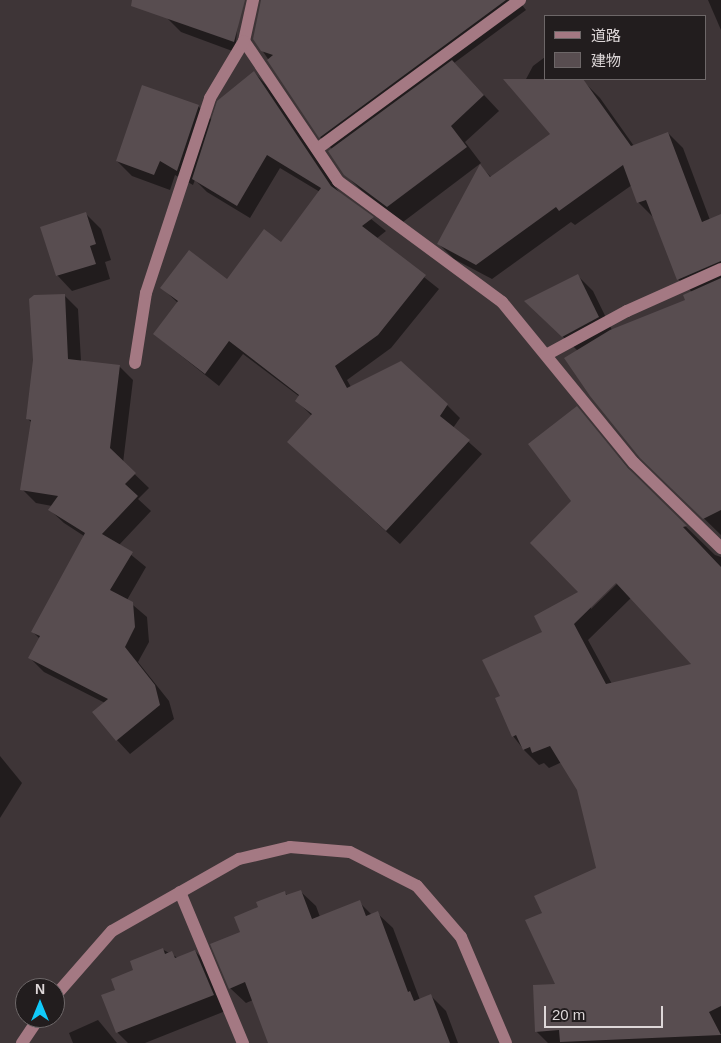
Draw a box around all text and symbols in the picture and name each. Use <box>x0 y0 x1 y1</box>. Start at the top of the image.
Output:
legend <box>544 15 706 80</box>
text: 道路 <box>591 27 621 44</box>
text: 建物 <box>591 52 621 69</box>
north arrow <box>15 978 65 1028</box>
text: N <box>35 981 45 997</box>
scale bar <box>546 996 665 1028</box>
text: 20 m <box>552 1006 585 1023</box>

